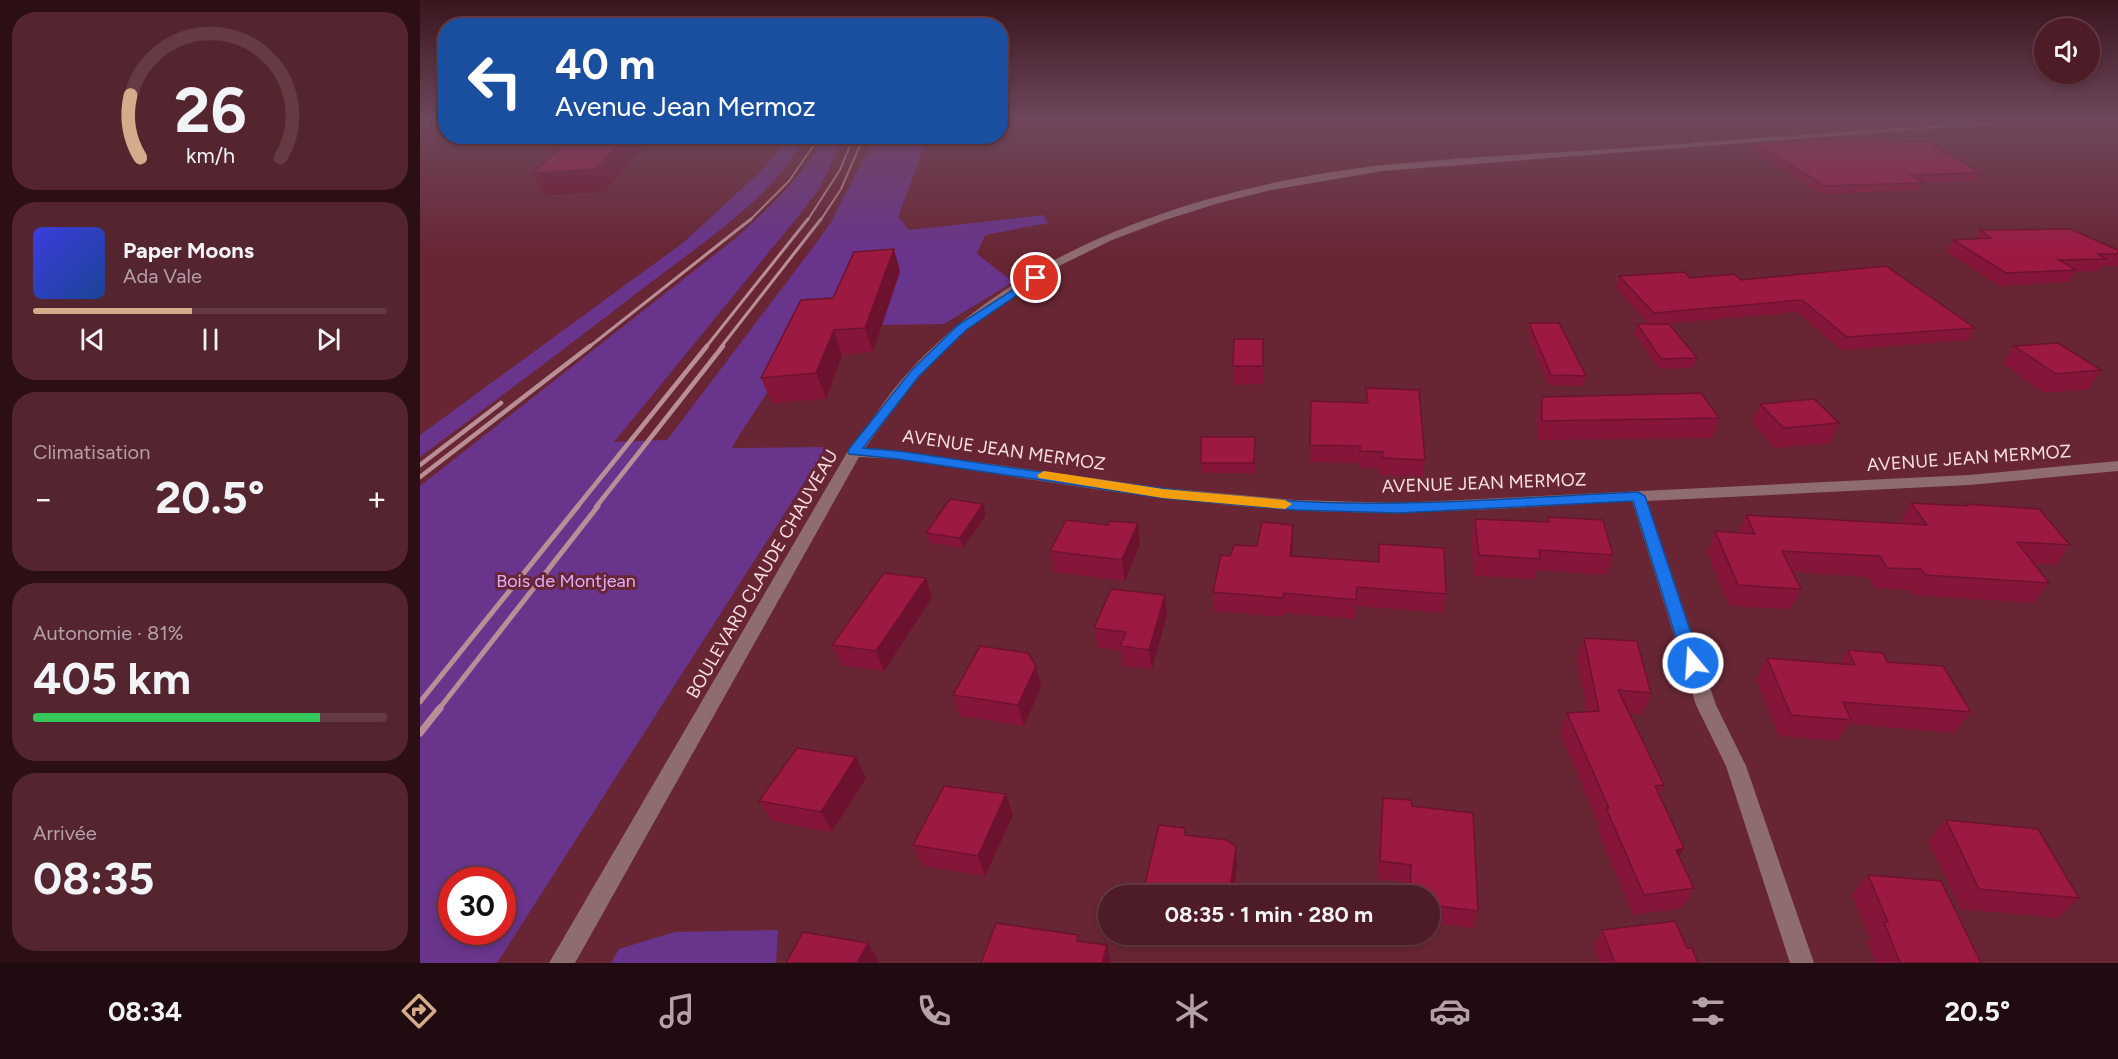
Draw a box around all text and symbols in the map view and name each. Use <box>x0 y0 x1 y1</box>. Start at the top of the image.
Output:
map controls <box>2034 18 2100 84</box>
button: sound <box>2034 18 2100 84</box>
text: 40 m <box>555 39 655 90</box>
icon: left <box>456 42 534 120</box>
text: 26 <box>174 73 246 148</box>
text: Avenue Jean Mermoz <box>555 90 816 123</box>
text: km/h <box>186 143 234 168</box>
text: Paper Moons <box>123 237 254 264</box>
pin <box>1010 252 1061 303</box>
icon: arrive <box>1019 261 1052 294</box>
text: Ada Vale <box>123 264 202 288</box>
icon: previous <box>76 323 109 356</box>
icon: pause <box>194 323 227 356</box>
icon: next <box>312 323 345 356</box>
street label: AVENUE JEAN MERMOZ <box>901 425 1107 475</box>
text: Climatisation <box>33 440 150 464</box>
street label: AVENUE JEAN MERMOZ <box>1866 440 2072 476</box>
street label: BOULEVARD CLAUDE CHAUVEAU <box>682 446 842 702</box>
street label: AVENUE JEAN MERMOZ <box>1381 468 1587 498</box>
text: 20.5° <box>155 470 265 524</box>
text: − <box>33 479 54 518</box>
text: + <box>366 479 387 518</box>
park label: Bois de Montjean <box>496 570 636 592</box>
text: Autonomie · 81% <box>33 621 183 645</box>
position arrow <box>1661 631 1725 695</box>
text: 405 km <box>33 651 191 705</box>
text: Arrivée <box>33 821 97 845</box>
text: 08:35 <box>33 851 154 905</box>
speed limit sign: 30 <box>438 867 516 945</box>
text: 08:35 · 1 min · 280 m <box>1165 901 1373 928</box>
icon: directions <box>398 990 440 1032</box>
icon: music <box>656 990 698 1032</box>
icon: phone <box>913 990 955 1032</box>
icon: climate <box>1171 990 1213 1032</box>
icon: car <box>1429 990 1471 1032</box>
icon: filters <box>1687 990 1729 1032</box>
text: 08:34 <box>108 995 182 1028</box>
text: 20.5° <box>1944 995 2010 1028</box>

